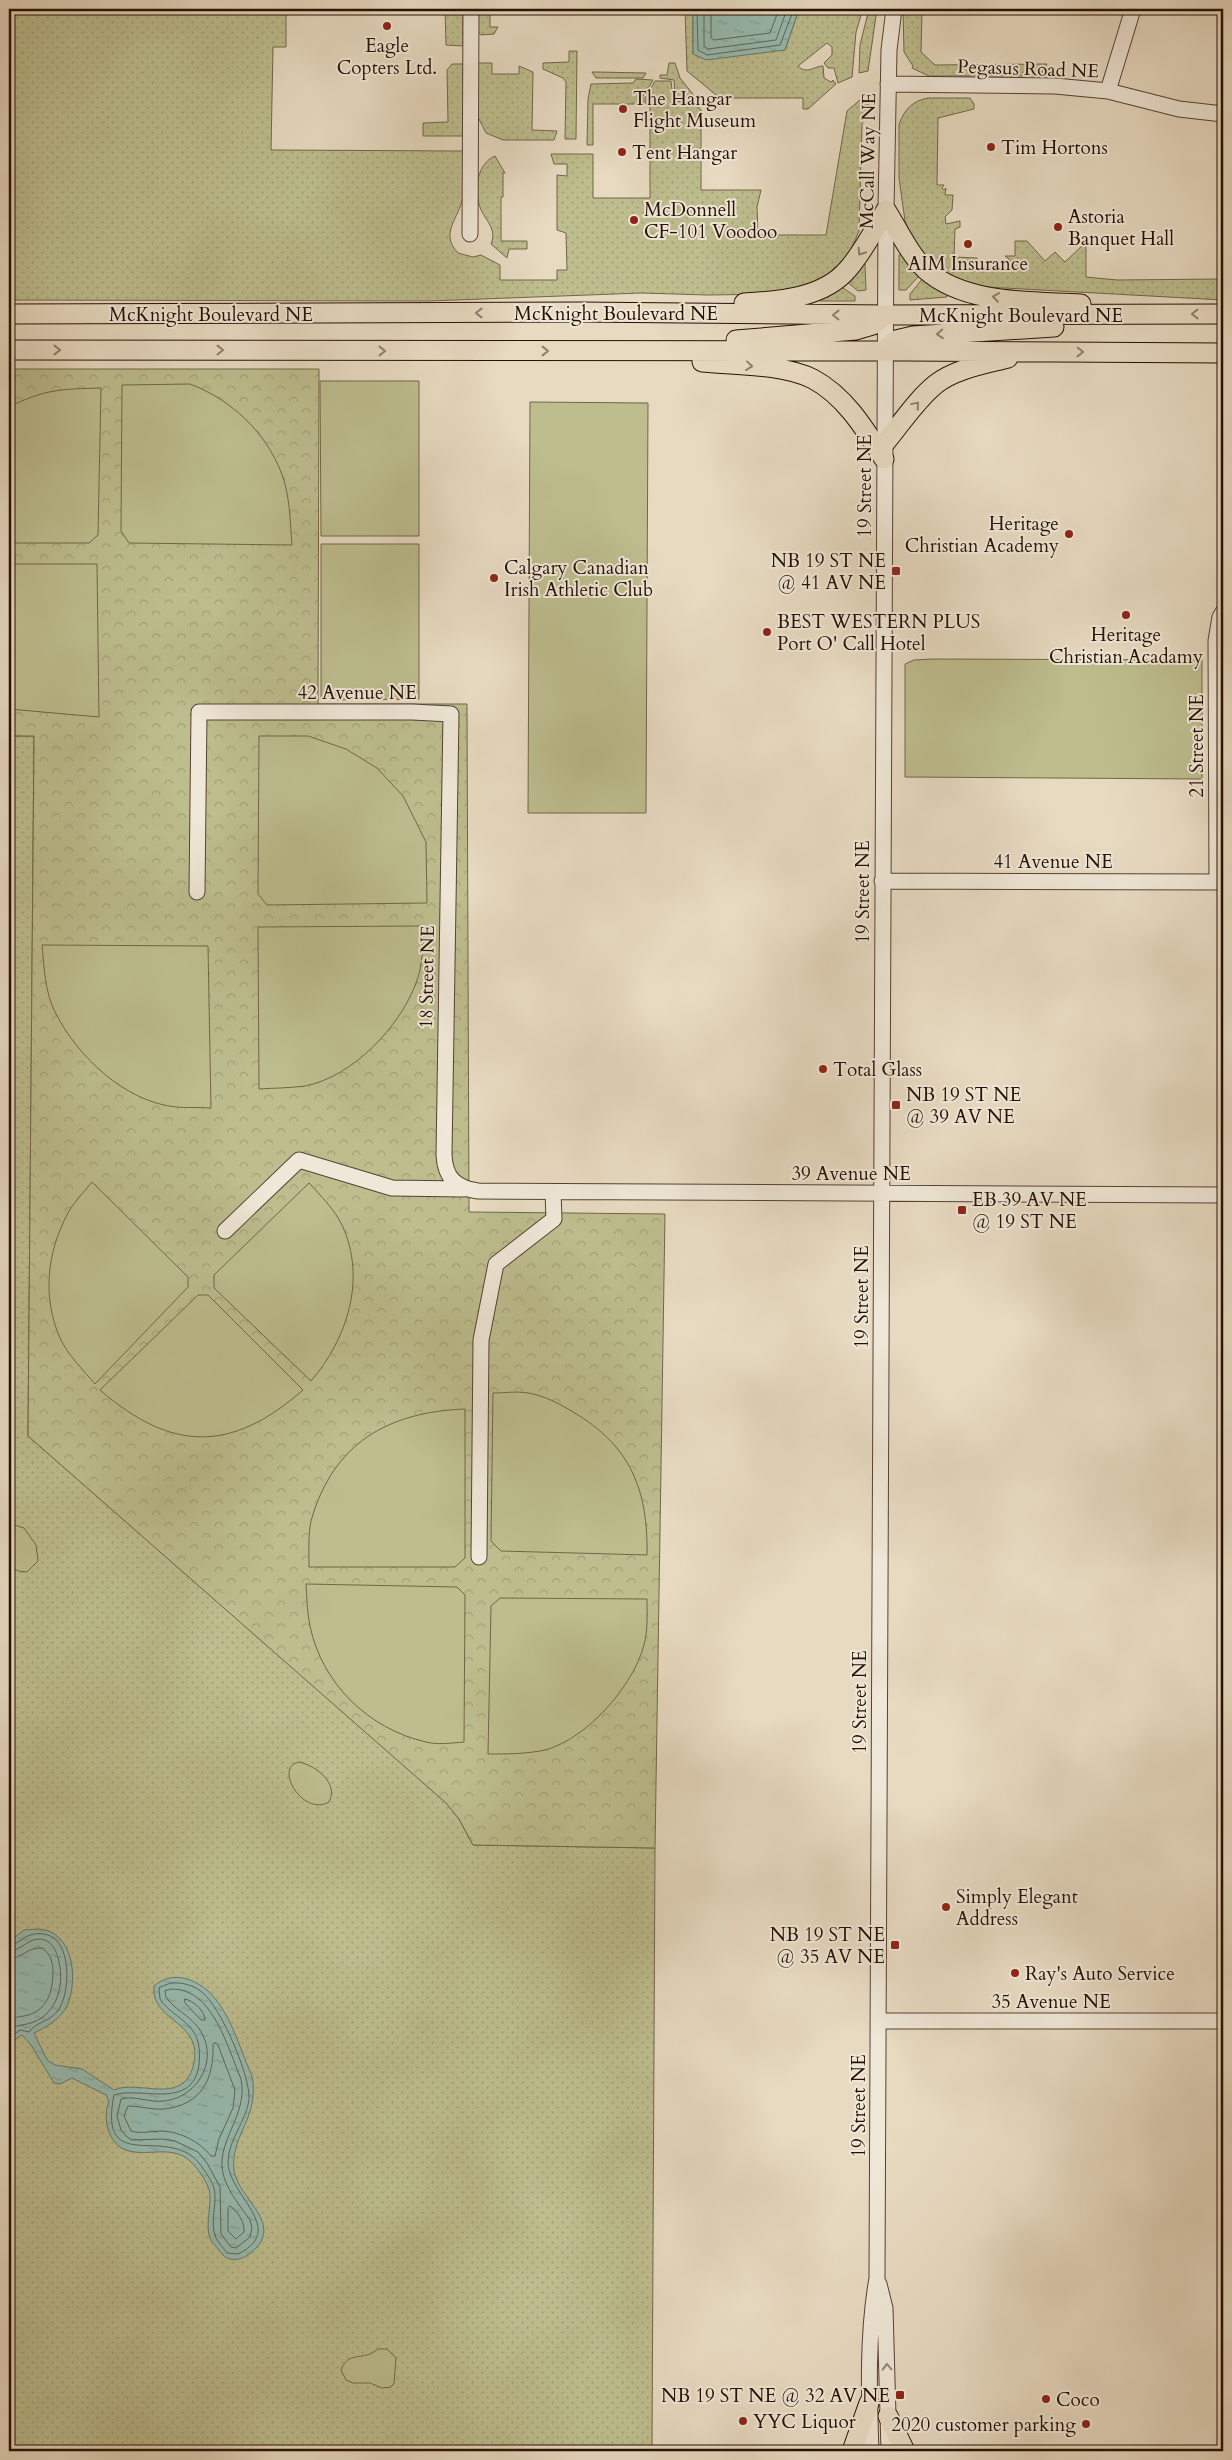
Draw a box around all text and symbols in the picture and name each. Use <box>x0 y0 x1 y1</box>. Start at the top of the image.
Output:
marker: Eagle Copters Ltd. <box>381 20 393 32</box>
place label: Eagle Copters Ltd. <box>337 33 437 81</box>
street label: Pegasus Road NE <box>957 54 1099 84</box>
place label: The Hangar Flight Museum <box>633 86 757 134</box>
street label: McCall Way NE <box>854 93 882 229</box>
marker: The Hangar Flight Museum <box>617 103 629 115</box>
place label: Tim Hortons <box>1001 135 1108 161</box>
place label: Tent Hangar <box>632 140 737 166</box>
marker: Tim Hortons <box>985 141 997 153</box>
marker: Tent Hangar <box>616 146 628 158</box>
place label: McDonnell CF-101 Voodoo <box>644 197 777 245</box>
place label: Astoria Banquet Hall <box>1068 204 1174 252</box>
marker: McDonnell CF-101 Voodoo <box>628 214 640 226</box>
marker: Astoria Banquet Hall <box>1052 221 1064 233</box>
marker: AIM Insurance <box>962 238 974 250</box>
one-way arrow <box>857 246 867 255</box>
place label: AIM Insurance <box>908 251 1028 277</box>
one-way arrow <box>992 292 1000 303</box>
street label: McKnight Boulevard NE <box>514 301 718 327</box>
street label: McKnight Boulevard NE <box>109 302 313 328</box>
street label: McKnight Boulevard NE <box>919 303 1123 329</box>
one-way arrow <box>475 308 482 318</box>
one-way arrow <box>1191 309 1198 319</box>
one-way arrow <box>832 310 840 320</box>
one-way arrow <box>935 329 943 340</box>
one-way arrow <box>54 345 62 355</box>
one-way arrow <box>216 345 224 355</box>
one-way arrow <box>379 346 387 356</box>
one-way arrow <box>542 346 549 356</box>
one-way arrow <box>1076 347 1084 357</box>
one-way arrow <box>746 361 754 372</box>
one-way arrow <box>910 402 919 411</box>
street label: 19 Street NE <box>852 434 878 538</box>
place label: Heritage Christian Academy <box>905 511 1059 559</box>
marker: Heritage Christian Academy <box>1063 528 1075 540</box>
place label: NB 19 ST NE @ 41 AV NE <box>771 548 886 596</box>
place label: Calgary Canadian Irish Athletic Club <box>504 555 653 603</box>
marker: NB 19 ST NE @ 41 AV NE <box>890 565 902 577</box>
marker: Calgary Canadian Irish Athletic Club <box>488 572 500 584</box>
place label: BEST WESTERN PLUS Port O' Call Hotel <box>777 609 980 657</box>
marker: Heritage Christian Acadamy <box>1120 609 1132 621</box>
place label: Heritage Christian Acadamy <box>1049 622 1203 670</box>
marker: BEST WESTERN PLUS Port O' Call Hotel <box>761 626 773 638</box>
street label: 42 Avenue NE <box>297 680 417 706</box>
street label: 21 Street NE <box>1184 694 1210 798</box>
street label: 19 Street NE <box>850 840 876 944</box>
street label: 41 Avenue NE <box>993 849 1113 875</box>
street label: 18 Street NE <box>413 925 441 1029</box>
place label: Total Glass <box>833 1057 922 1083</box>
marker: Total Glass <box>817 1063 829 1075</box>
place label: NB 19 ST NE @ 39 AV NE <box>906 1082 1021 1130</box>
marker: NB 19 ST NE @ 39 AV NE <box>890 1099 902 1111</box>
street label: 39 Avenue NE <box>791 1161 911 1187</box>
place label: EB 39 AV NE @ 19 ST NE <box>972 1187 1087 1235</box>
marker: EB 39 AV NE @ 19 ST NE <box>956 1204 968 1216</box>
street label: 19 Street NE <box>849 1245 875 1349</box>
street label: 19 Street NE <box>847 1650 873 1754</box>
place label: Simply Elegant Address <box>956 1884 1078 1932</box>
marker: Simply Elegant Address <box>940 1901 952 1913</box>
place label: NB 19 ST NE @ 35 AV NE <box>770 1922 885 1970</box>
marker: NB 19 ST NE @ 35 AV NE <box>889 1939 901 1951</box>
place label: Ray's Auto Service <box>1025 1961 1175 1987</box>
marker: Ray's Auto Service <box>1009 1967 1021 1979</box>
street label: 35 Avenue NE <box>991 1989 1111 2015</box>
street label: 19 Street NE <box>846 2054 872 2158</box>
one-way arrow <box>882 2363 892 2371</box>
place label: NB 19 ST NE @ 32 AV NE <box>661 2383 890 2409</box>
place label: Coco <box>1056 2387 1100 2413</box>
marker: NB 19 ST NE @ 32 AV NE <box>894 2389 906 2401</box>
marker: Coco <box>1040 2393 1052 2405</box>
place label: YYC Liquor <box>753 2409 856 2435</box>
place label: 2020 customer parking <box>891 2412 1076 2438</box>
marker: YYC Liquor <box>737 2415 749 2427</box>
marker: 2020 customer parking <box>1080 2418 1092 2430</box>

